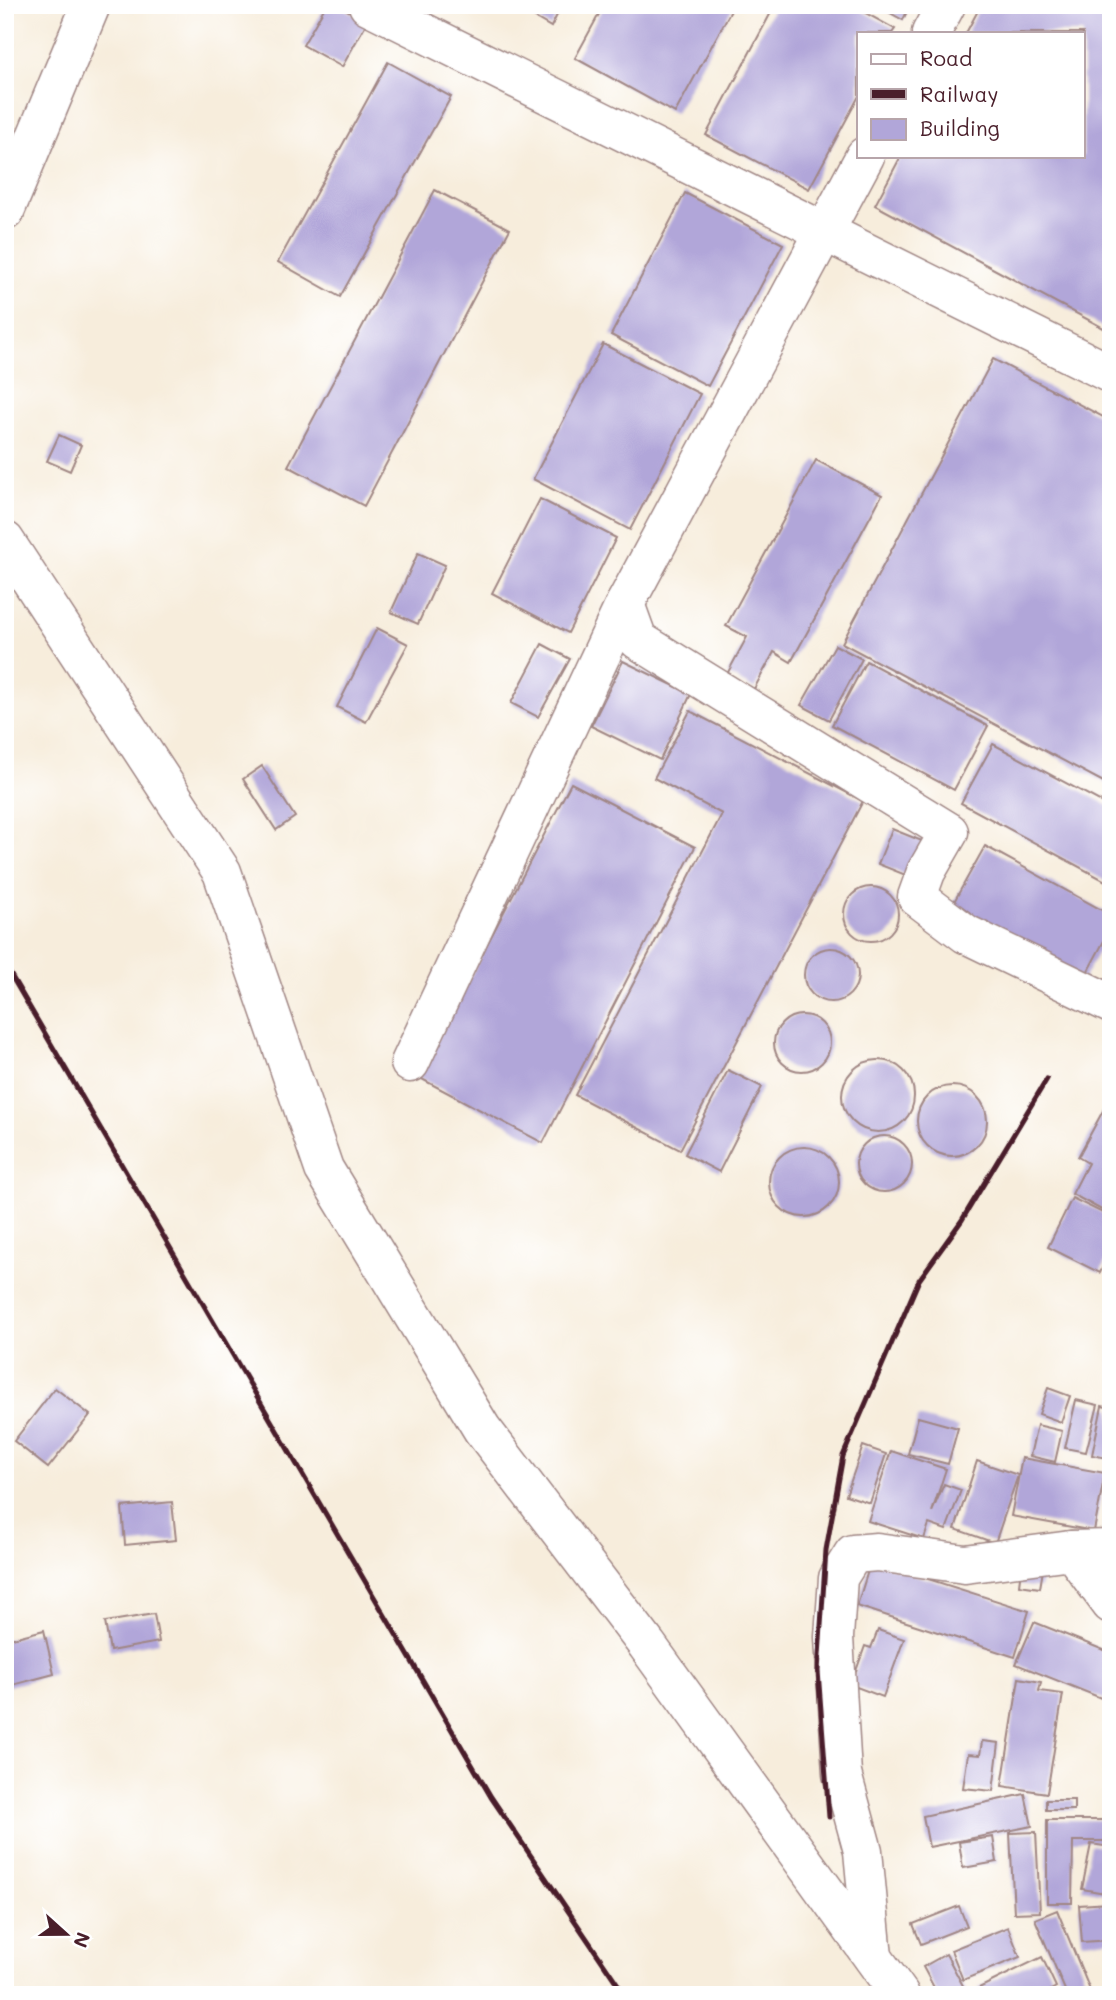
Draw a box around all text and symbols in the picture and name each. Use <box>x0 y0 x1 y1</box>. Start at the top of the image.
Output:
legend <box>857 32 1084 158</box>
text: Road <box>920 44 972 71</box>
text: Railway <box>920 80 999 107</box>
text: Building <box>920 114 1000 141</box>
north arrow <box>32 1898 102 1968</box>
text: N <box>68 1929 97 1951</box>

